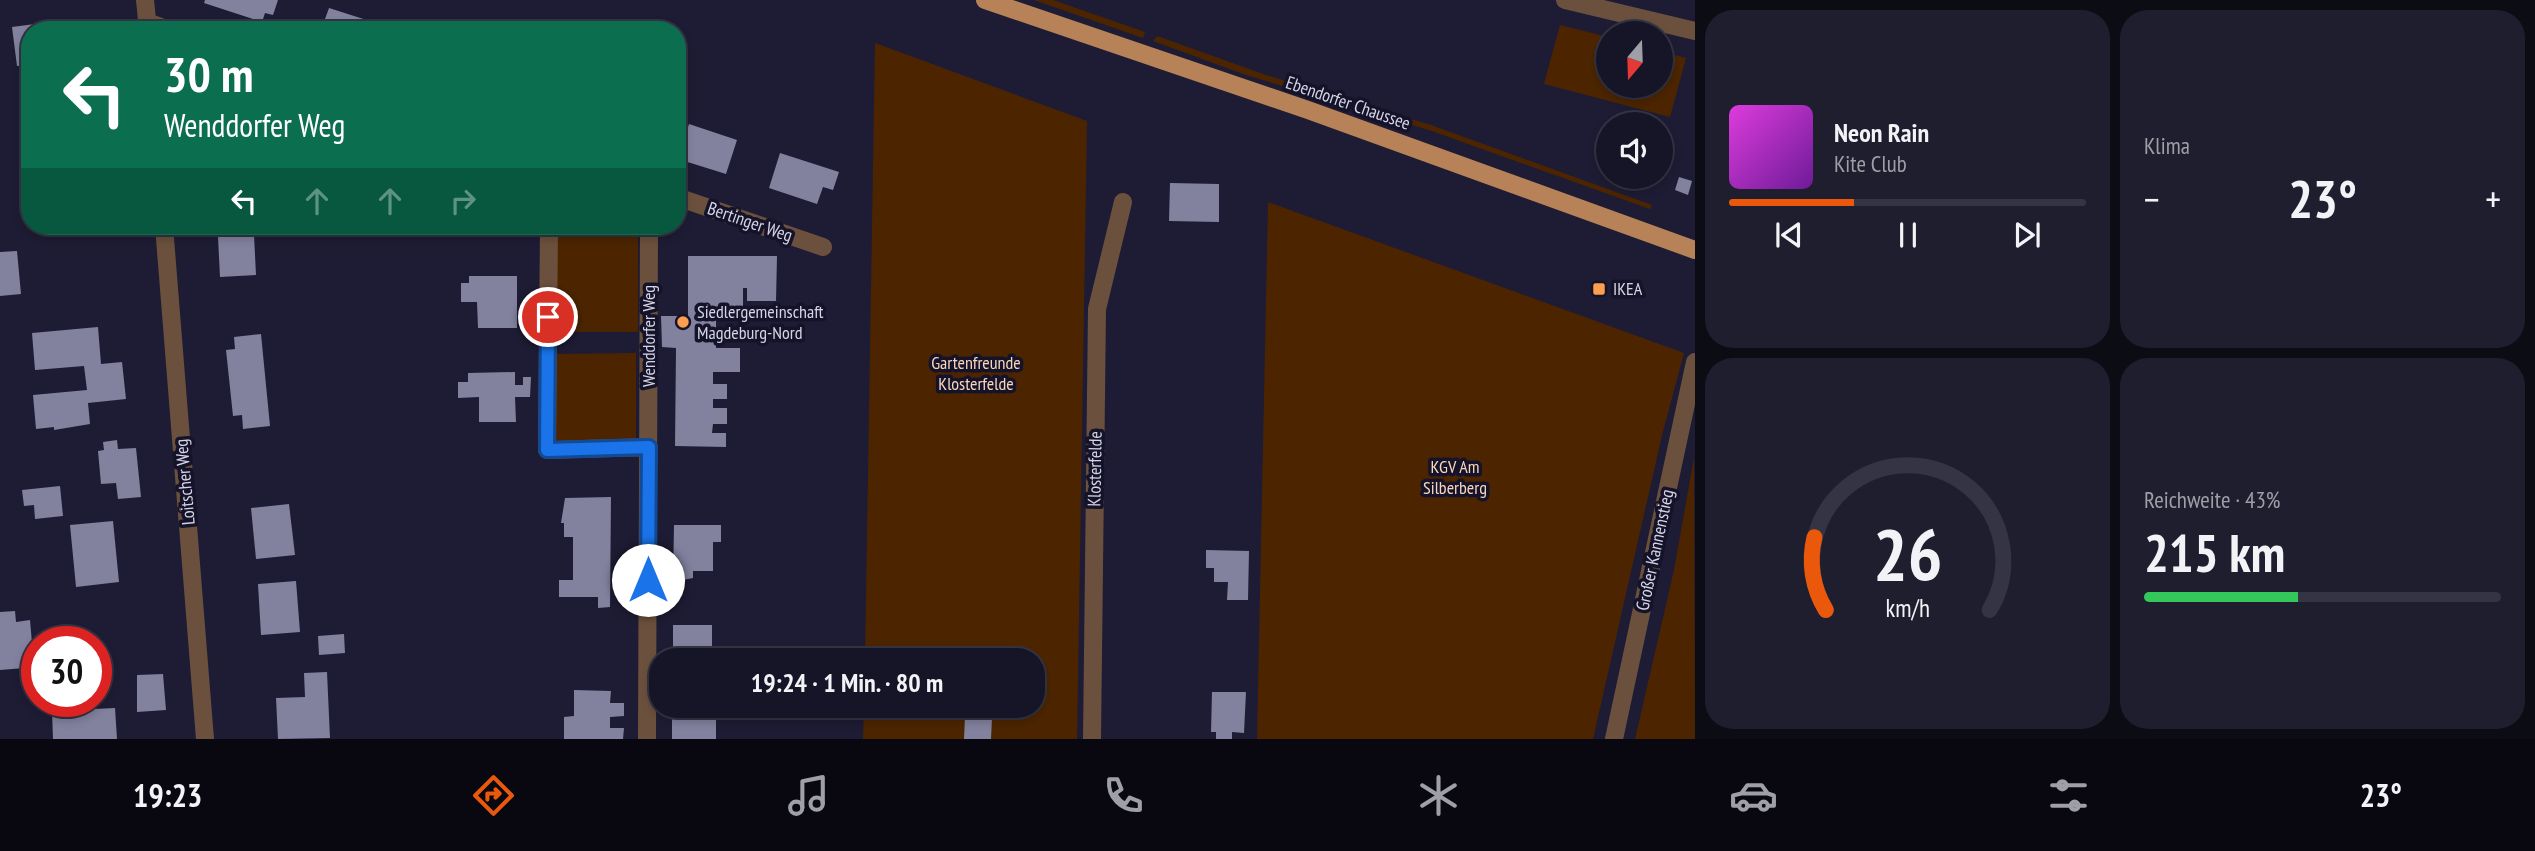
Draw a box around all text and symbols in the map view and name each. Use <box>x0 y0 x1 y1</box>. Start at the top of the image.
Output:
north arrow <box>1596 21 1673 98</box>
map controls <box>1596 21 1673 189</box>
text: 30 m <box>164 42 253 106</box>
icon: left <box>49 49 140 140</box>
street label: Ebendorfer Chaussee <box>1283 70 1413 135</box>
text: Wenddorfer Weg <box>164 104 345 146</box>
button: sound <box>1596 112 1673 189</box>
text: Neon Rain <box>1834 116 1929 149</box>
text: Klima <box>2144 131 2190 160</box>
text: Kite Club <box>1834 149 1907 178</box>
text: 23° <box>2288 165 2357 232</box>
text: − <box>2144 174 2160 223</box>
text: + <box>2485 174 2501 223</box>
icon: left <box>225 182 263 220</box>
icon: ahead <box>298 182 336 220</box>
icon: ahead <box>371 182 409 220</box>
icon: right <box>444 182 482 220</box>
street label: Bertinger Weg <box>705 196 796 247</box>
icon: previous <box>1770 216 1808 254</box>
icon: pause <box>1889 216 1927 254</box>
icon: next <box>2008 216 2046 254</box>
place label: IKEA <box>1613 277 1643 300</box>
marker: IKEA <box>1591 281 1607 297</box>
street label: Wenddorfer Weg <box>637 285 660 387</box>
pin <box>518 287 578 347</box>
icon: arrive <box>529 298 567 336</box>
place label: Siedlergemeinschaft Magdeburg-Nord <box>697 300 824 344</box>
marker: Siedlergemeinschaft Magdeburg-Nord <box>675 314 691 330</box>
park label: Gartenfreunde Klosterfelde <box>931 351 1021 395</box>
street label: Klosterfelde <box>1082 431 1107 507</box>
street label: Loitscher Weg <box>169 438 200 526</box>
park label: KGV Am Silberberg <box>1423 455 1487 499</box>
text: Reichweite · 43% <box>2144 485 2280 514</box>
street label: Großer Kannenstieg <box>1630 487 1679 613</box>
text: 26 <box>1873 506 1942 600</box>
text: 215 km <box>2144 519 2285 586</box>
position arrow <box>611 543 685 617</box>
text: km/h <box>1885 591 1930 623</box>
speed limit sign: 30 <box>21 626 112 717</box>
text: 19:24 · 1 Min. · 80 m <box>751 666 943 699</box>
icon: directions <box>469 771 518 820</box>
icon: music <box>784 771 833 820</box>
icon: phone <box>1099 771 1148 820</box>
icon: climate <box>1414 771 1463 820</box>
icon: car <box>1729 771 1778 820</box>
icon: filters <box>2044 771 2093 820</box>
text: 19:23 <box>133 774 202 816</box>
text: 23° <box>2360 774 2402 816</box>

